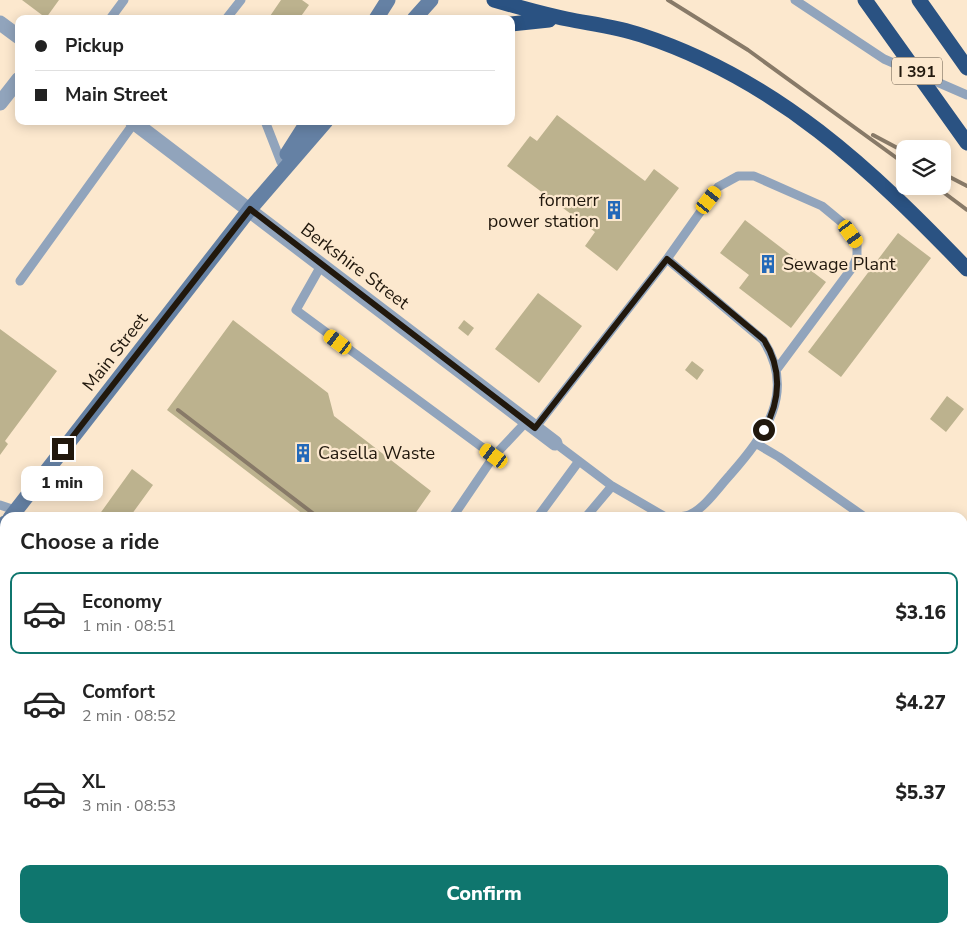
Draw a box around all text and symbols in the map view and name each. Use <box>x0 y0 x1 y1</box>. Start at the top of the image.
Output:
text: Pickup <box>65 33 124 59</box>
road number: I 391 <box>892 58 942 84</box>
text: Main Street <box>65 82 167 108</box>
map controls <box>896 140 951 195</box>
button: layers <box>896 140 951 195</box>
car <box>693 184 724 216</box>
place label: formerr power station <box>488 188 600 233</box>
building icon: formerr power station <box>603 199 625 221</box>
street label: Berkshire Street <box>296 217 415 315</box>
car <box>836 217 865 251</box>
place label: Sewage Plant <box>783 252 896 276</box>
building icon: Sewage Plant <box>757 253 779 275</box>
street label: Main Street <box>77 307 154 396</box>
car <box>321 327 354 357</box>
route start <box>753 419 775 441</box>
route end <box>52 438 74 460</box>
place label: Casella Waste <box>318 441 435 465</box>
car <box>477 441 510 471</box>
building icon: Casella Waste <box>292 442 314 464</box>
callout: 1 min <box>22 466 104 502</box>
text: 1 min <box>41 472 83 494</box>
text: Choose a ride <box>20 527 159 557</box>
text: Economy <box>82 589 162 615</box>
icon: car <box>22 591 67 636</box>
text: $3.16 <box>895 600 946 626</box>
text: 1 min · 08:51 <box>82 615 176 637</box>
text: Comfort <box>82 679 155 705</box>
icon: car <box>22 681 67 726</box>
text: $4.27 <box>895 690 946 716</box>
text: 2 min · 08:52 <box>82 705 176 727</box>
text: XL <box>82 769 105 795</box>
icon: car <box>22 771 67 816</box>
text: $5.37 <box>895 780 946 806</box>
text: 3 min · 08:53 <box>82 795 176 817</box>
button: Confirm <box>20 865 948 923</box>

